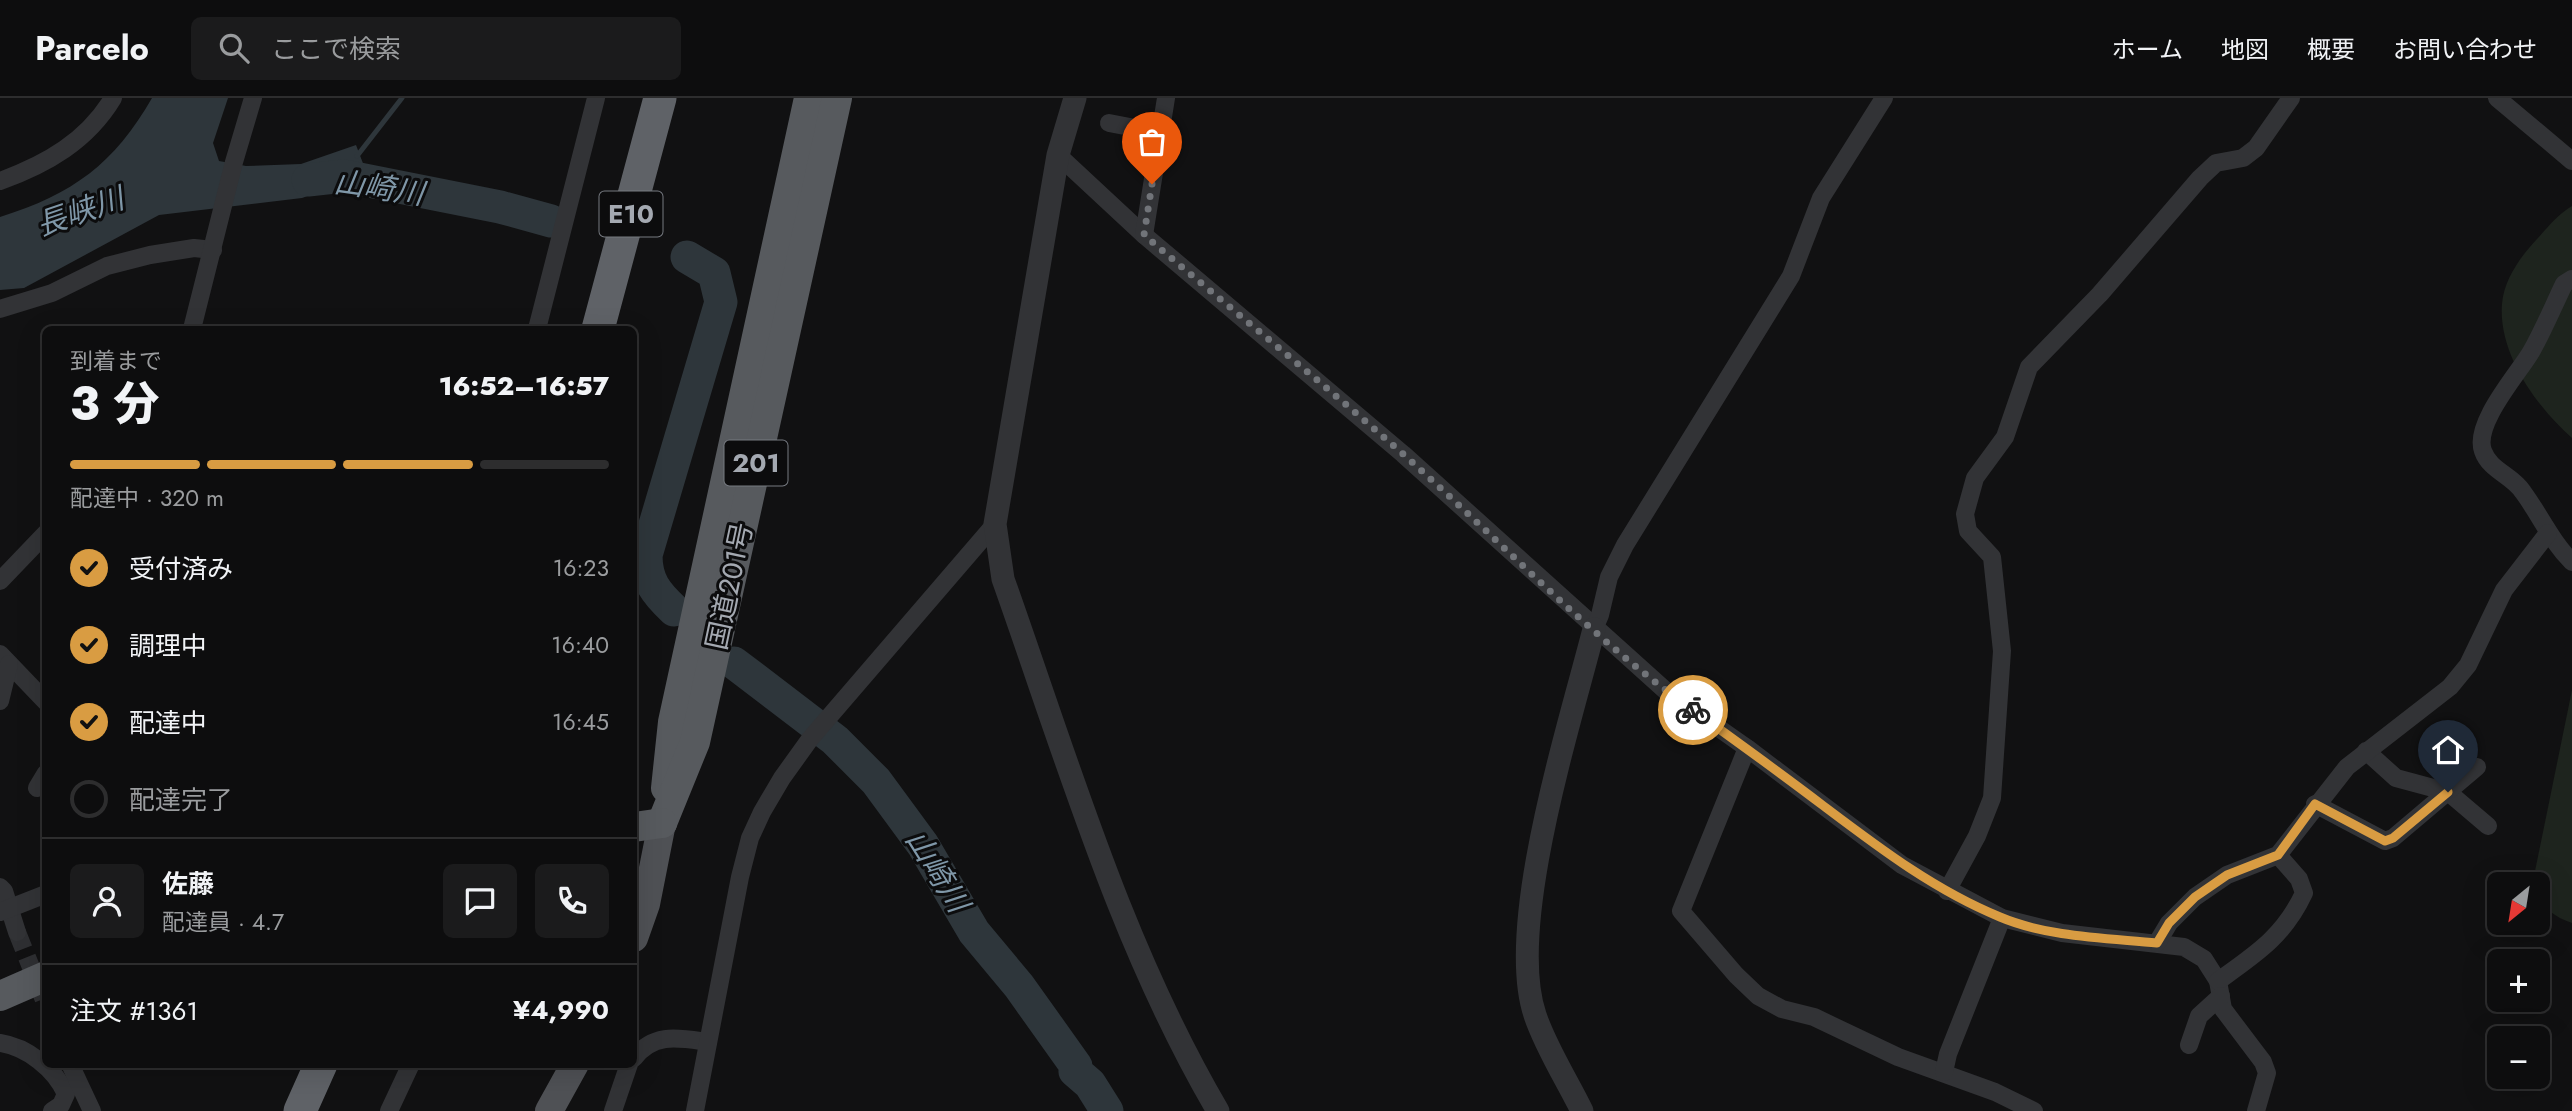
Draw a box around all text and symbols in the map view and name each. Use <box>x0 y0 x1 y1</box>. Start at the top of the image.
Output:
search box <box>191 17 681 80</box>
text: Parcelo <box>35 25 149 72</box>
icon: search <box>215 29 253 67</box>
text: ここで検索 <box>271 30 401 68</box>
text: ホーム <box>2112 32 2183 67</box>
text: 地図 <box>2221 32 2269 67</box>
text: 概要 <box>2307 32 2355 67</box>
text: お問い合わせ <box>2393 32 2537 67</box>
pin <box>1122 112 1182 184</box>
icon: bag <box>1133 123 1171 161</box>
water label: 山崎川 <box>332 160 430 215</box>
water label: 長峡川 <box>30 176 132 247</box>
road number: E10 <box>600 192 662 237</box>
text: 到着まで <box>70 344 162 378</box>
text: 16:52–16:57 <box>439 367 609 405</box>
text: 3 分 <box>70 371 159 437</box>
road number: 201 <box>724 440 788 486</box>
text: 配達中 · 320 m <box>70 481 224 515</box>
street label: 国道201号 <box>696 519 763 654</box>
icon: check <box>70 549 108 587</box>
text: 受付済み <box>129 550 233 588</box>
text: 16:23 <box>553 551 609 585</box>
icon: check <box>70 626 108 664</box>
text: 調理中 <box>129 627 207 665</box>
text: 16:40 <box>551 628 609 662</box>
courier <box>1658 675 1728 745</box>
icon: bike <box>1674 691 1712 729</box>
icon: check <box>70 703 108 741</box>
text: 配達中 <box>129 704 207 742</box>
text: 16:45 <box>552 705 609 739</box>
pin <box>2418 720 2478 792</box>
icon: home <box>2429 731 2467 769</box>
text: 配達完了 <box>129 781 233 819</box>
water label: 山崎川 <box>895 821 981 923</box>
button: person <box>70 864 144 938</box>
button: chat <box>443 864 517 938</box>
button: phone <box>535 864 609 938</box>
text: 佐藤 <box>162 865 214 903</box>
north arrow <box>2487 872 2550 934</box>
map controls <box>2487 872 2550 1089</box>
text: 配達員 · 4.7 <box>162 905 284 939</box>
button: + <box>2487 949 2550 1012</box>
text: ¥4,990 <box>513 991 609 1029</box>
text: 注文 #1361 <box>70 992 198 1030</box>
button: − <box>2487 1026 2550 1089</box>

